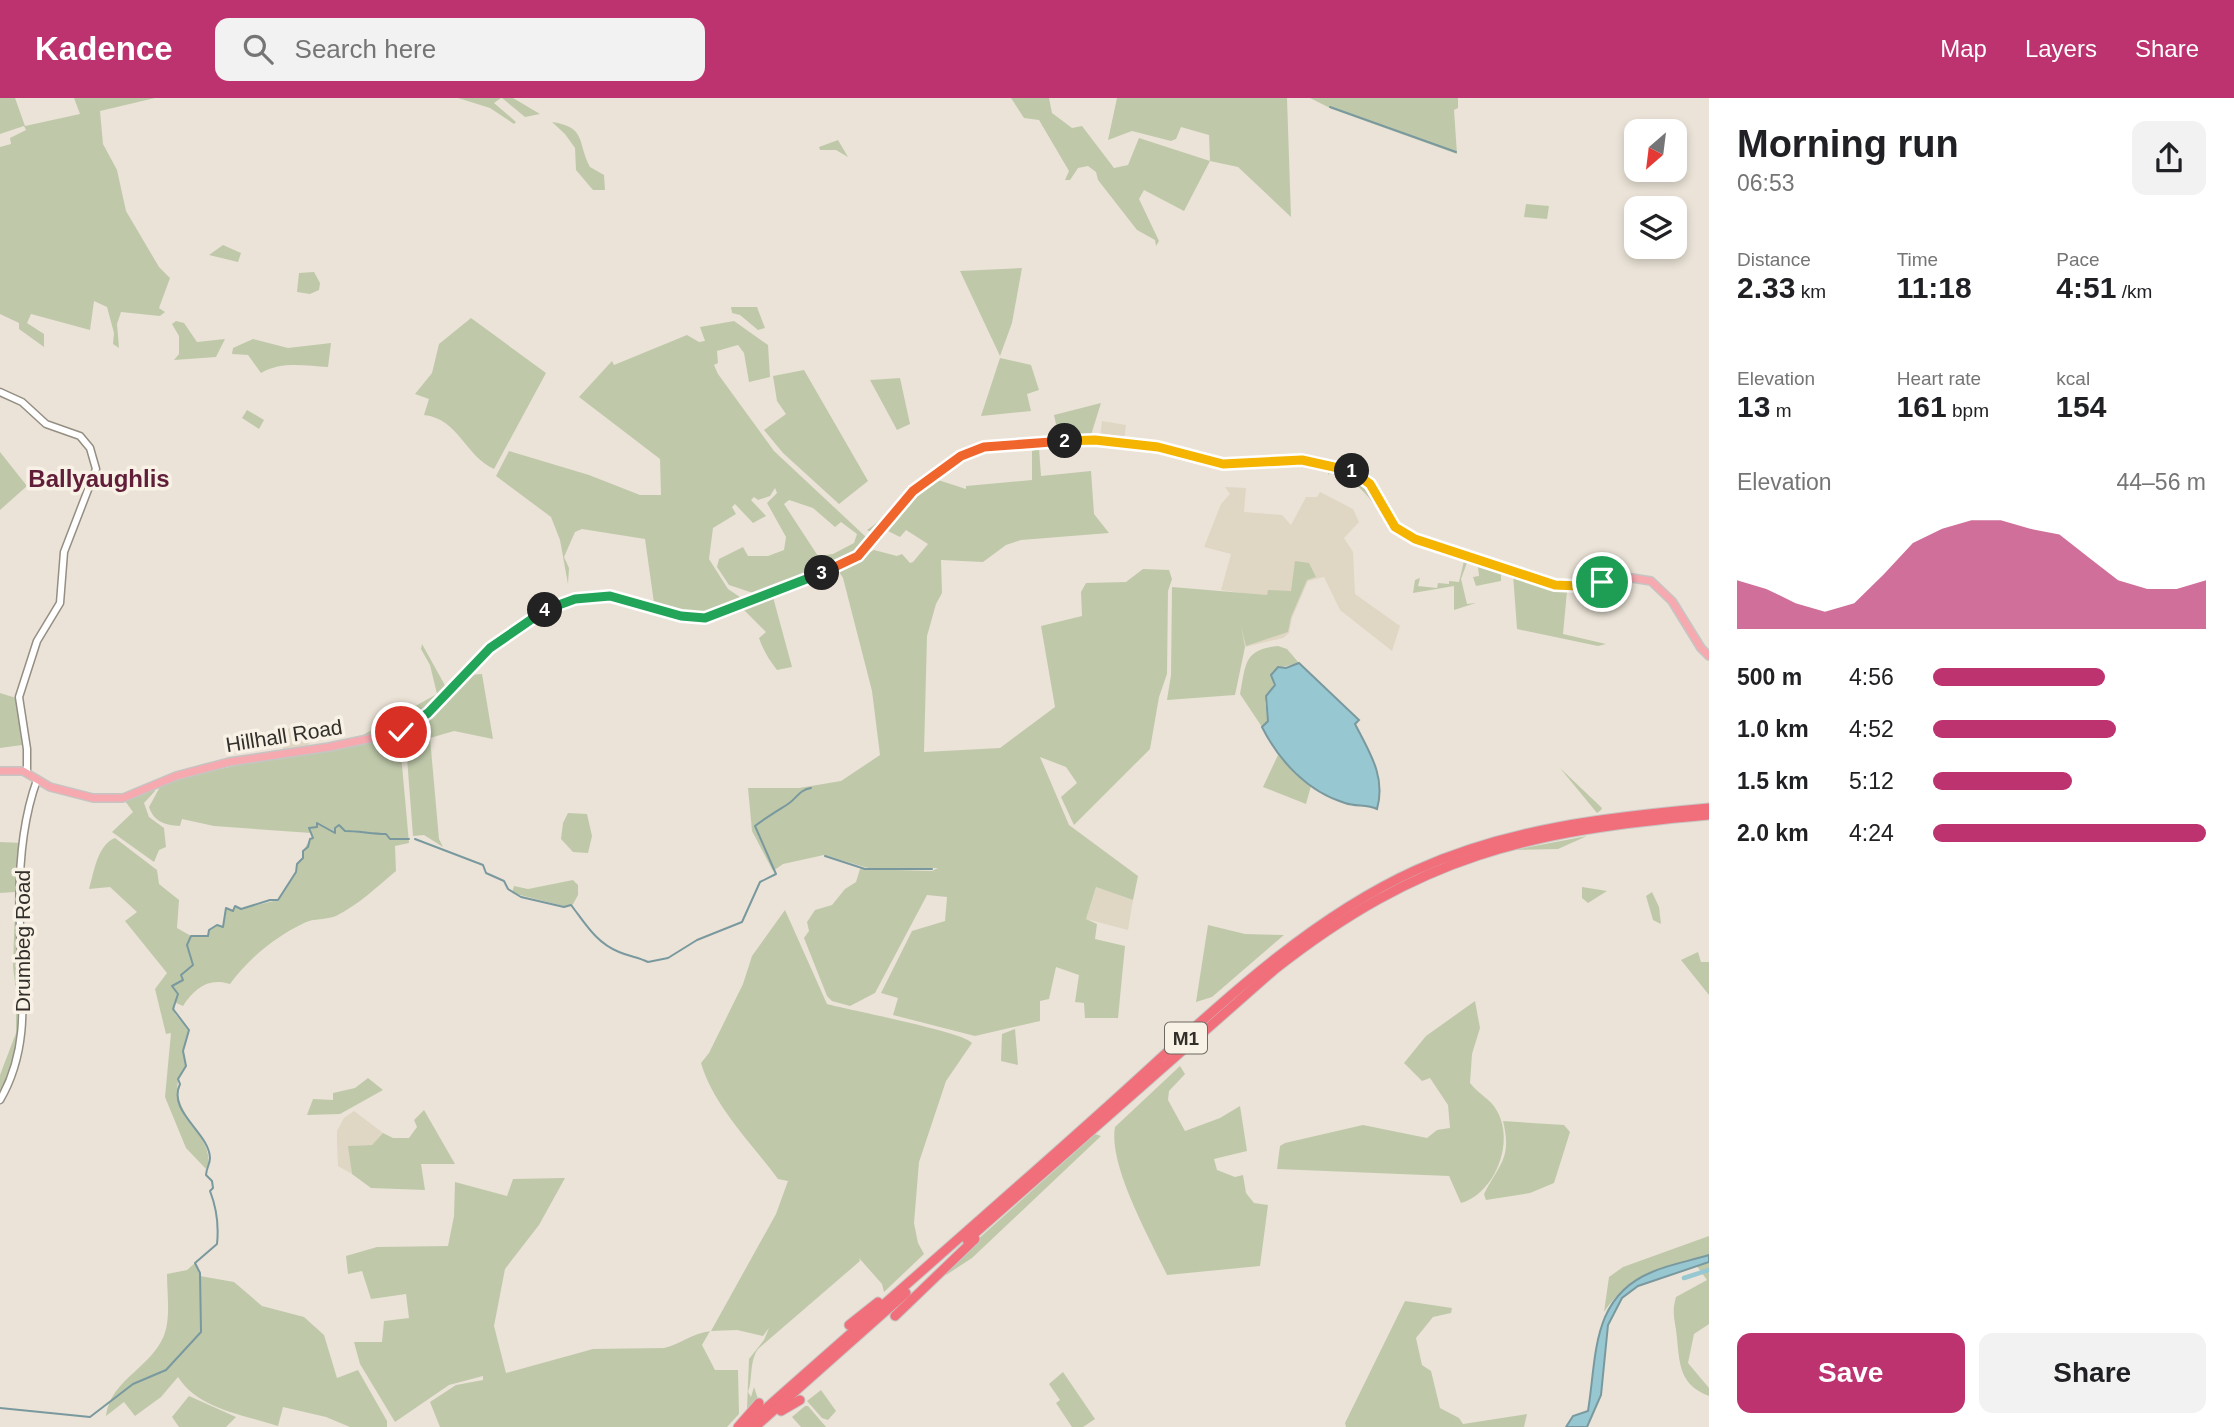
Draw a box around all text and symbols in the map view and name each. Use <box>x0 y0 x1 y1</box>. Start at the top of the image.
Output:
search box <box>215 18 705 81</box>
text: Kadence <box>35 30 173 67</box>
icon: search <box>239 30 277 68</box>
text: Search here <box>295 34 436 64</box>
text: Map <box>1940 35 1987 62</box>
text: Layers <box>2025 35 2097 62</box>
text: Share <box>2135 35 2199 62</box>
north arrow <box>1624 119 1687 182</box>
map controls <box>1624 119 1687 259</box>
button: share <box>2132 121 2206 195</box>
text: Morning run <box>1737 123 1959 165</box>
text: 06:53 <box>1737 170 1795 196</box>
button: layers <box>1624 196 1687 259</box>
text: Distance <box>1737 249 1811 270</box>
text: Time <box>1897 249 1938 270</box>
text: Pace <box>2056 249 2100 270</box>
text: 2.33 <box>1737 271 1795 304</box>
text: 11:18 <box>1897 271 1972 304</box>
text: 4:51 <box>2056 271 2116 304</box>
text: km <box>1795 281 1826 302</box>
text: /km <box>2116 281 2152 302</box>
text: Elevation <box>1737 368 1815 389</box>
text: Heart rate <box>1897 368 1981 389</box>
text: kcal <box>2056 368 2090 389</box>
text: 13 <box>1737 390 1770 423</box>
text: 161 <box>1897 390 1947 423</box>
text: 154 <box>2056 390 2106 423</box>
text: m <box>1770 400 1791 421</box>
text: bpm <box>1947 400 1989 421</box>
pin: 2 <box>1048 424 1082 458</box>
text: 2 <box>1059 430 1070 451</box>
pin: 1 <box>1334 454 1370 488</box>
text: 1 <box>1346 460 1357 481</box>
district label: Ballyaughlis <box>28 465 170 492</box>
text: Elevation <box>1737 469 1832 495</box>
text: 44–56 m <box>2116 469 2206 495</box>
pin <box>1572 552 1632 612</box>
pin: 3 <box>804 556 840 590</box>
text: 3 <box>816 562 827 583</box>
icon: arrive <box>1583 563 1621 601</box>
pin: 4 <box>528 592 562 628</box>
text: 4 <box>539 599 550 620</box>
text: 500 m <box>1737 664 1802 690</box>
text: 4:56 <box>1849 664 1894 690</box>
pin <box>371 702 431 762</box>
icon: check <box>382 713 420 751</box>
street label: Hillhall Road <box>224 715 344 756</box>
text: 1.0 km <box>1737 716 1809 742</box>
text: 4:52 <box>1849 716 1894 742</box>
text: 1.5 km <box>1737 768 1809 794</box>
text: 5:12 <box>1849 768 1894 794</box>
text: 2.0 km <box>1737 820 1809 846</box>
text: 4:24 <box>1849 820 1894 846</box>
street label: Drumbeg Road <box>11 870 34 1012</box>
road number: M1 <box>1165 1022 1207 1054</box>
button: Save <box>1737 1333 1965 1413</box>
button: Share <box>1979 1333 2206 1413</box>

